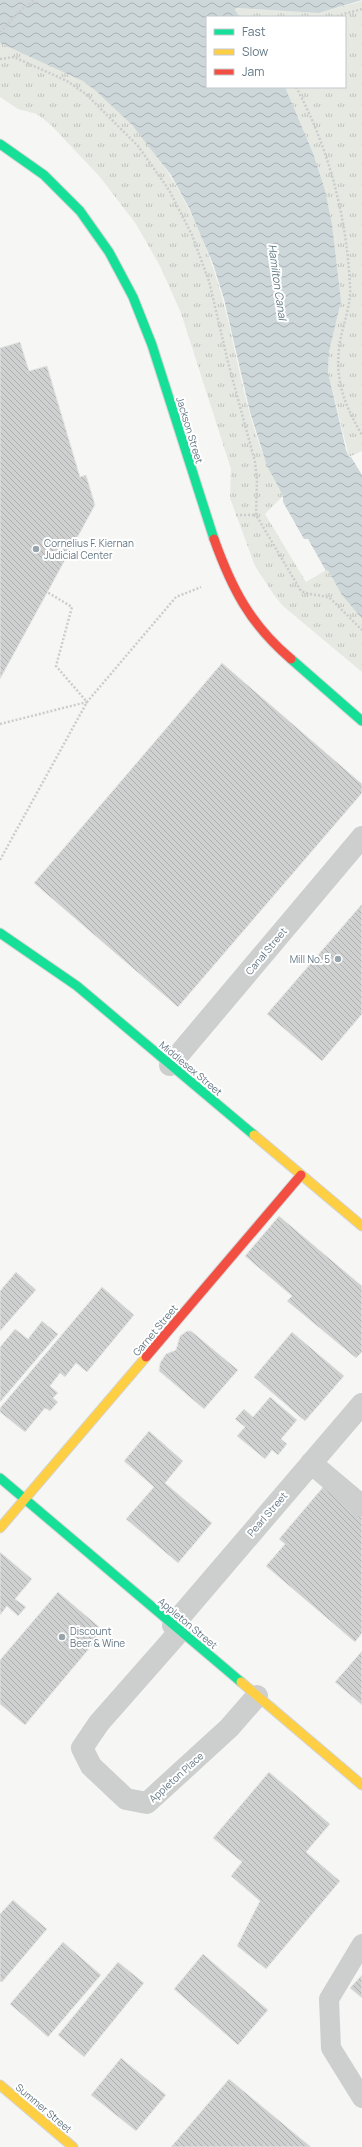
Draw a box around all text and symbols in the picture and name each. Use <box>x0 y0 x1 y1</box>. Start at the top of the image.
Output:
legend <box>206 16 346 88</box>
text: Fast <box>242 23 266 40</box>
text: Slow <box>242 43 268 60</box>
text: Jam <box>242 63 264 80</box>
water label: Hamilton Canal <box>265 243 291 322</box>
street label: Jackson Street <box>173 395 207 465</box>
place label: Cornelius F. Kiernan Judicial Center <box>44 536 134 562</box>
marker: Cornelius F. Kiernan Judicial Center <box>31 544 41 554</box>
street label: Canal Street <box>242 924 290 978</box>
place label: Mill No. 5 <box>290 952 330 966</box>
marker: Mill No. 5 <box>333 954 343 964</box>
street label: Middlesex Street <box>157 1037 225 1099</box>
street label: Garnet Street <box>129 1301 181 1359</box>
street label: Pearl Street <box>244 1489 290 1539</box>
street label: Appleton Street <box>155 1594 221 1652</box>
place label: Discount Beer & Wine <box>70 1624 125 1650</box>
marker: Discount Beer & Wine <box>57 1632 67 1642</box>
street label: Appleton Place <box>146 1749 206 1805</box>
street label: Summer Street <box>13 2080 75 2136</box>

